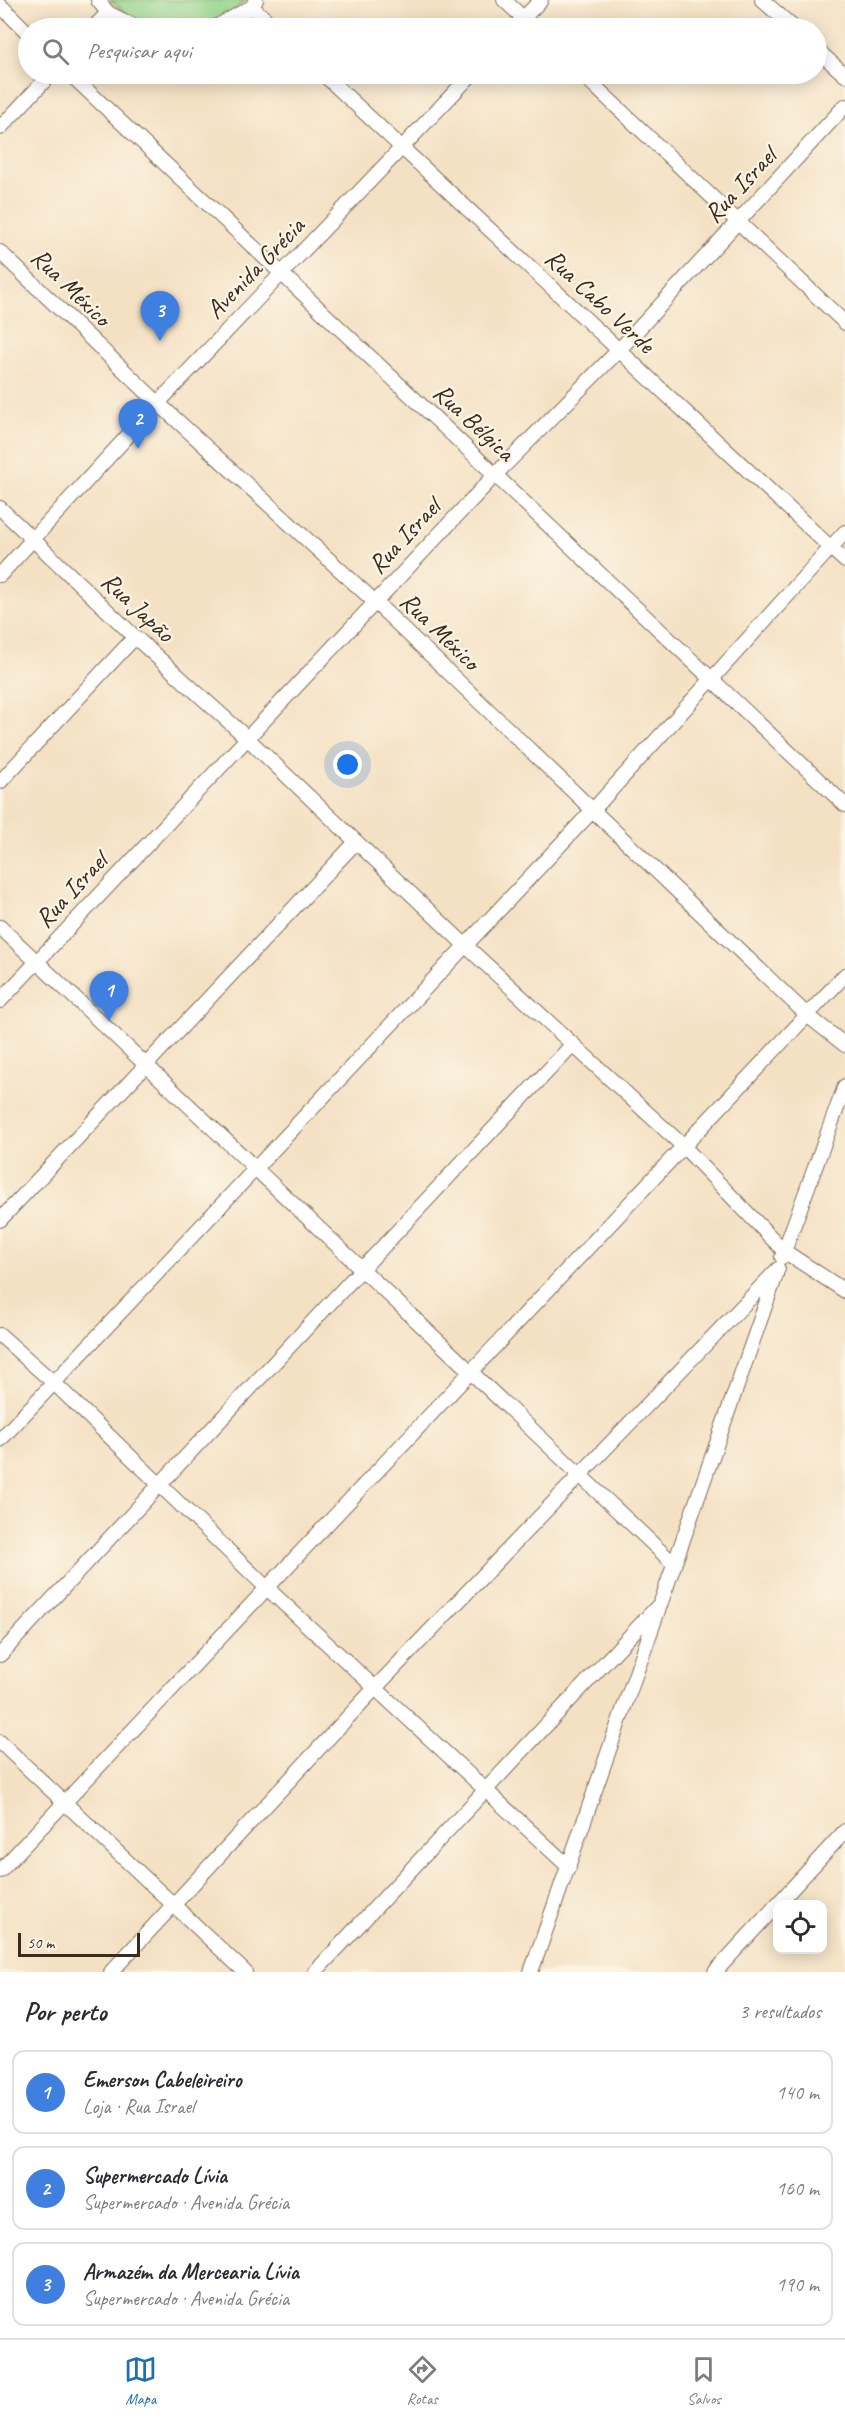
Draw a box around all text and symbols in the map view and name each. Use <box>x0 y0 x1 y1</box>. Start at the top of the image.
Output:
search box <box>18 18 827 84</box>
icon: search <box>39 35 72 68</box>
text: Pesquisar aqui <box>87 37 192 65</box>
street label: Rua Israel <box>697 137 786 230</box>
street label: Avenida Grécia <box>198 209 313 326</box>
street label: Rua México <box>24 241 120 335</box>
street label: Rua Cabo Verde <box>538 242 663 361</box>
pin: 3 <box>140 292 180 341</box>
street label: Rua Bélgica <box>426 376 523 469</box>
pin: 2 <box>118 400 158 449</box>
street label: Rua Israel <box>361 488 450 581</box>
street label: Rua Japão <box>94 565 183 650</box>
street label: Rua México <box>393 585 489 679</box>
your location <box>333 750 362 779</box>
street label: Rua Israel <box>28 842 117 935</box>
pin: 1 <box>90 972 128 1021</box>
map controls <box>773 1900 827 1954</box>
button: locate <box>773 1900 827 1954</box>
scale bar <box>18 1930 140 1958</box>
text: 50 m <box>27 1933 54 1953</box>
text: Por perto <box>24 1995 106 2028</box>
text: 3 resultados <box>739 1999 821 2024</box>
text: Emerson Cabeleireiro <box>83 2066 242 2094</box>
text: 1 <box>41 2080 50 2105</box>
text: 140 m <box>776 2080 819 2105</box>
text: Loja · Rua Israel <box>83 2094 194 2119</box>
text: Supermercado Lívia <box>83 2162 227 2190</box>
text: 2 <box>41 2176 50 2201</box>
text: 160 m <box>776 2176 819 2201</box>
text: Supermercado · Avenida Grécia <box>83 2190 289 2215</box>
text: Armazém da Mercearia Lívia <box>83 2258 299 2286</box>
text: 3 <box>41 2272 50 2297</box>
text: 190 m <box>776 2272 819 2297</box>
text: Supermercado · Avenida Grécia <box>83 2286 289 2311</box>
tab: Mapa <box>124 2353 157 2409</box>
tab: Rotas <box>406 2353 439 2409</box>
tab: Salvos <box>687 2353 721 2409</box>

